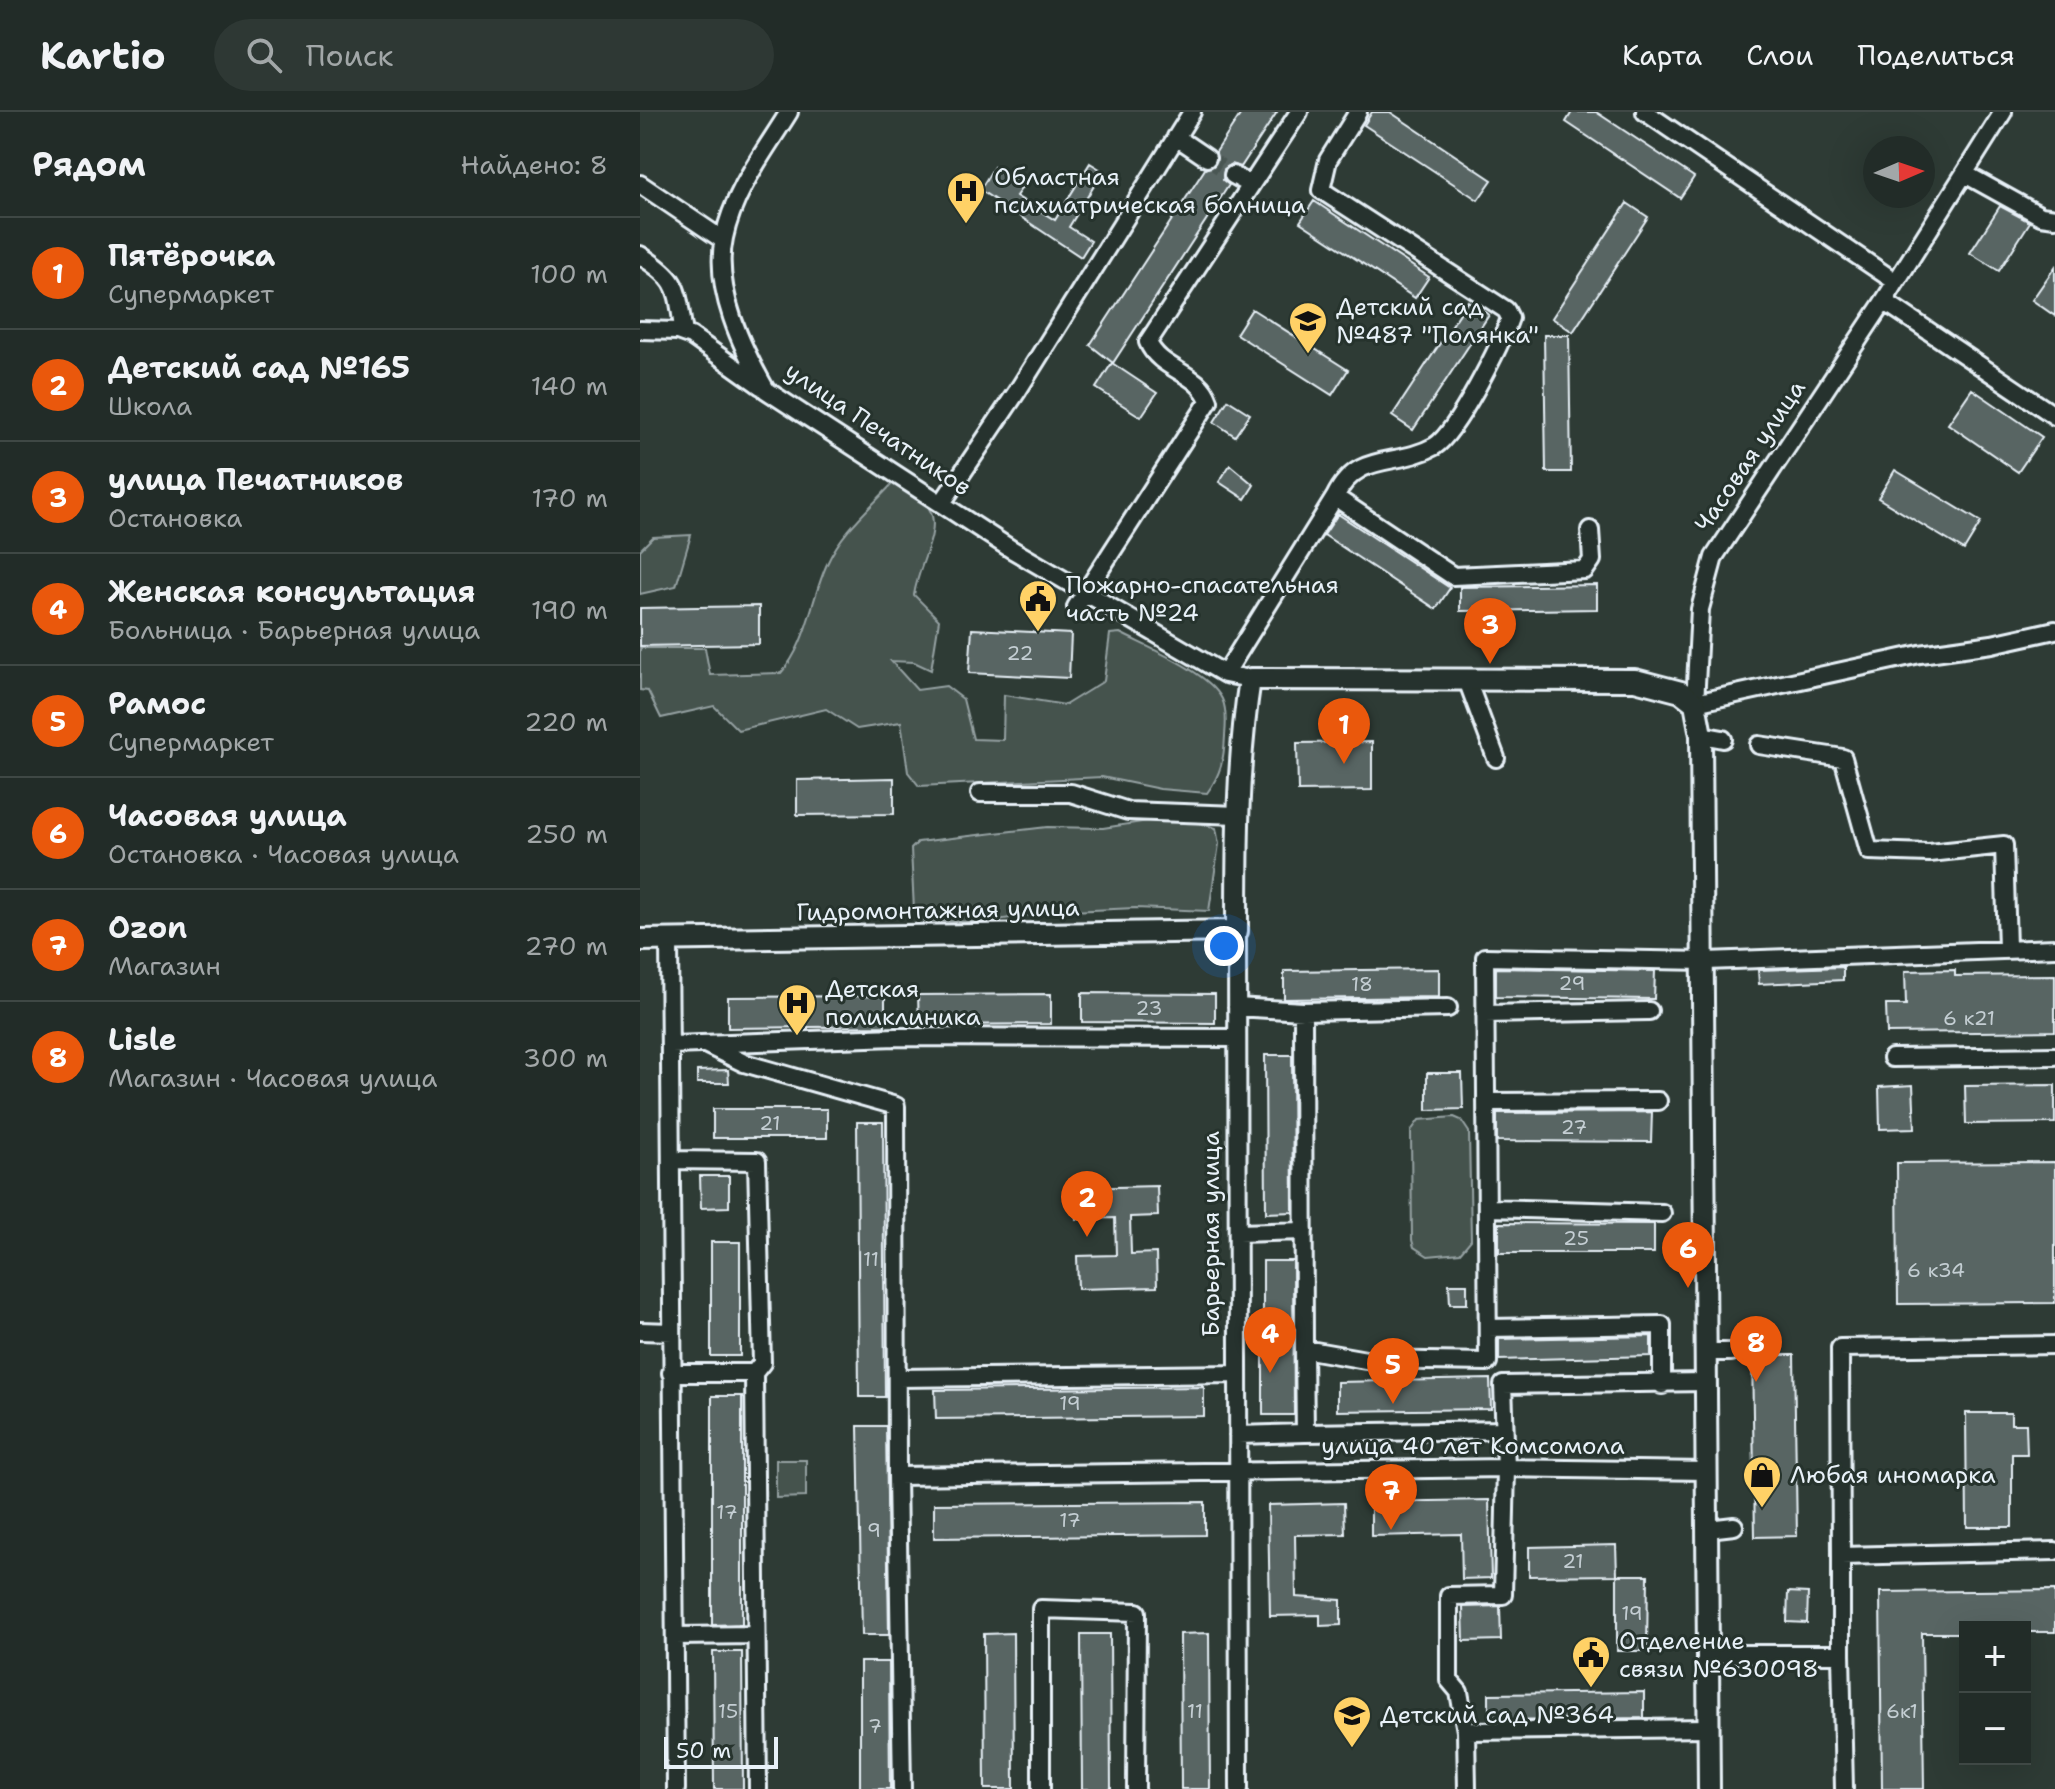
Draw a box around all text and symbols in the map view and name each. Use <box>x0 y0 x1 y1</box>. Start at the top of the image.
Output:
search box <box>214 19 774 91</box>
text: Kartio <box>40 30 166 81</box>
icon: search <box>242 33 286 77</box>
text: Поиск <box>306 35 393 76</box>
text: Карта <box>1622 36 1702 74</box>
text: Слои <box>1746 36 1813 74</box>
text: Поделиться <box>1857 36 2015 74</box>
north arrow <box>1863 136 1935 208</box>
text: Рядом <box>32 141 146 187</box>
text: Найдено: 8 <box>461 147 608 182</box>
place label: Областная психиатрическая болница <box>994 161 1306 221</box>
hospital icon: Областная психиатрическая болница <box>945 170 987 225</box>
text: Пятёрочка <box>108 235 275 276</box>
text: 1 <box>52 256 64 291</box>
text: 100 m <box>530 256 608 291</box>
text: Супермаркет <box>108 276 274 311</box>
place label: Детский сад №487 "Полянка" <box>1336 291 1539 351</box>
school or university icon: Детский сад №487 "Полянка" <box>1287 300 1329 355</box>
text: Детский сад №165 <box>108 347 410 388</box>
street label: улица Печатников <box>779 355 977 503</box>
text: 2 <box>49 368 67 403</box>
text: 140 m <box>531 368 608 403</box>
street label: Часовая улица <box>1687 374 1813 538</box>
text: Школа <box>108 388 192 423</box>
text: улица Печатников <box>108 459 403 500</box>
text: 3 <box>49 480 67 515</box>
text: 170 m <box>531 480 608 515</box>
text: Остановка <box>108 500 243 535</box>
place label: Пожарно-спасательная часть №24 <box>1066 569 1339 629</box>
text: Женская консультация <box>108 571 476 612</box>
public building icon: Пожарно-спасательная часть №24 <box>1017 578 1059 633</box>
text: 4 <box>49 592 67 627</box>
text: 190 m <box>531 592 608 627</box>
pin: 3 <box>1464 598 1516 664</box>
text: Больница · Барьерная улица <box>108 612 480 647</box>
house number: 22 <box>1007 640 1034 666</box>
text: Рамос <box>108 683 206 724</box>
pin: 1 <box>1318 698 1370 764</box>
text: 5 <box>50 704 66 739</box>
text: 220 m <box>524 704 608 739</box>
text: Супермаркет <box>108 724 274 759</box>
text: Часовая улица <box>108 795 347 836</box>
text: 6 <box>49 816 67 851</box>
text: 250 m <box>525 816 608 851</box>
text: Остановка · Часовая улица <box>108 836 459 871</box>
street label: Гидромонтажная улица <box>796 892 1080 928</box>
text: Ozon <box>108 907 187 948</box>
your location <box>1204 926 1244 966</box>
text: 7 <box>49 928 67 963</box>
text: 270 m <box>525 928 608 963</box>
text: Магазин <box>108 948 221 983</box>
house number: 29 <box>1559 970 1585 996</box>
house number: 18 <box>1351 971 1373 997</box>
place label: Детская поликлиника <box>825 973 981 1033</box>
hospital icon: Детская поликлиника <box>776 982 818 1037</box>
house number: 23 <box>1136 995 1162 1021</box>
house number: 6 к21 <box>1943 1005 1995 1031</box>
text: Lisle <box>108 1019 177 1060</box>
text: 8 <box>49 1040 67 1075</box>
text: 300 m <box>523 1040 608 1075</box>
text: Магазин · Часовая улица <box>108 1060 437 1095</box>
house number: 21 <box>759 1110 781 1136</box>
house number: 27 <box>1561 1114 1587 1140</box>
street label: Барьерная улица <box>1195 1131 1227 1337</box>
pin: 2 <box>1061 1171 1113 1237</box>
pin: 6 <box>1662 1222 1714 1288</box>
house number: 25 <box>1563 1225 1589 1251</box>
house number: 11 <box>863 1246 879 1272</box>
house number: 6 к34 <box>1907 1257 1965 1283</box>
pin: 4 <box>1244 1307 1296 1373</box>
pin: 8 <box>1730 1316 1782 1382</box>
pin: 5 <box>1367 1338 1419 1404</box>
house number: 19 <box>1059 1390 1081 1416</box>
street label: улица 40 лет Комсомола <box>1321 1430 1625 1462</box>
shop icon: Любая иномарка <box>1741 1454 1783 1509</box>
place label: Любая иномарка <box>1790 1459 1996 1491</box>
pin: 7 <box>1365 1464 1417 1530</box>
house number: 17 <box>716 1499 738 1525</box>
house number: 17 <box>1059 1507 1081 1533</box>
house number: 9 <box>867 1517 881 1543</box>
house number: 21 <box>1562 1548 1584 1574</box>
house number: 19 <box>1621 1600 1643 1626</box>
map controls <box>1959 1621 2031 1765</box>
button: + <box>1959 1621 2031 1693</box>
place label: Отделение связи №630098 <box>1619 1625 1819 1685</box>
public building icon: Отделение связи №630098 <box>1570 1634 1612 1689</box>
button: − <box>1959 1693 2031 1765</box>
school or university icon: Детский сад №364 <box>1331 1694 1373 1749</box>
house number: 15 <box>718 1698 738 1724</box>
house number: 11 <box>1187 1698 1203 1724</box>
house number: 6к1 <box>1886 1698 1918 1724</box>
place label: Детский сад №364 <box>1380 1699 1614 1731</box>
house number: 7 <box>868 1713 882 1739</box>
scale bar <box>664 1733 778 1769</box>
text: 50 m <box>676 1736 731 1765</box>

